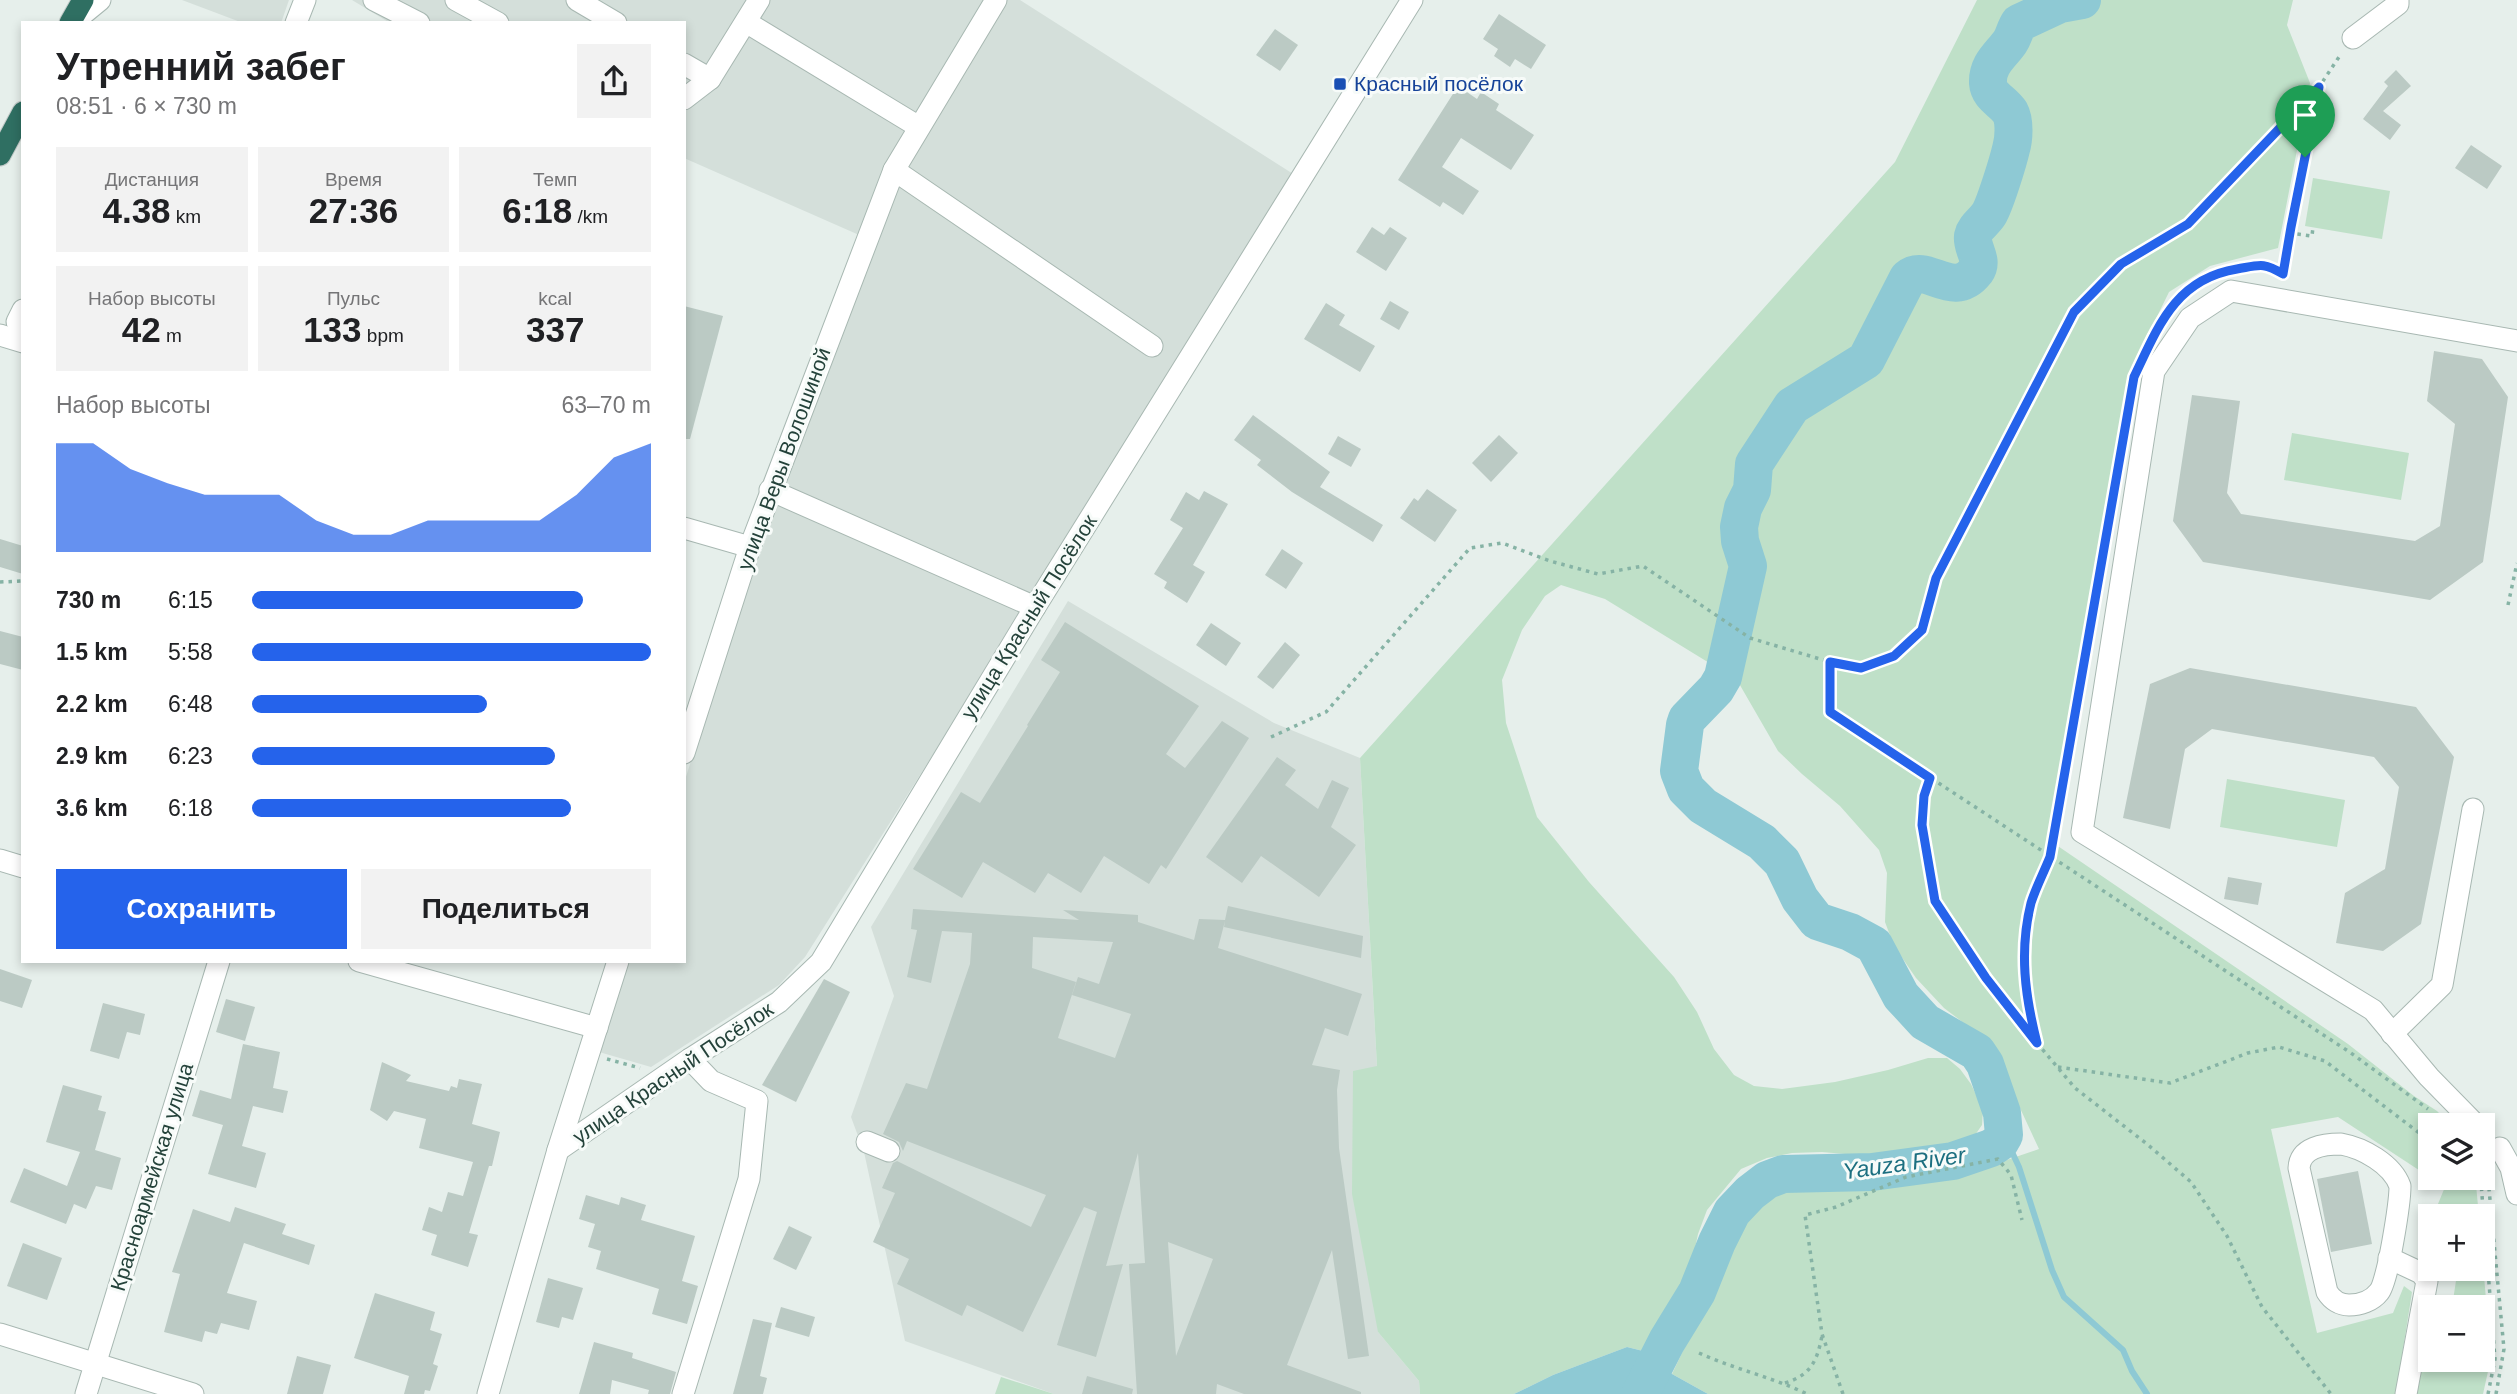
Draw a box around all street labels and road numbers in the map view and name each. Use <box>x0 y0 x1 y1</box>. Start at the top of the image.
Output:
street label: улица Веры Волошиной <box>733 345 834 573</box>
street label: улица Красный Посёлок <box>956 510 1101 723</box>
street label: улица Красный Посёлок <box>568 997 778 1148</box>
street label: Красноармейская улица <box>106 1060 197 1294</box>

